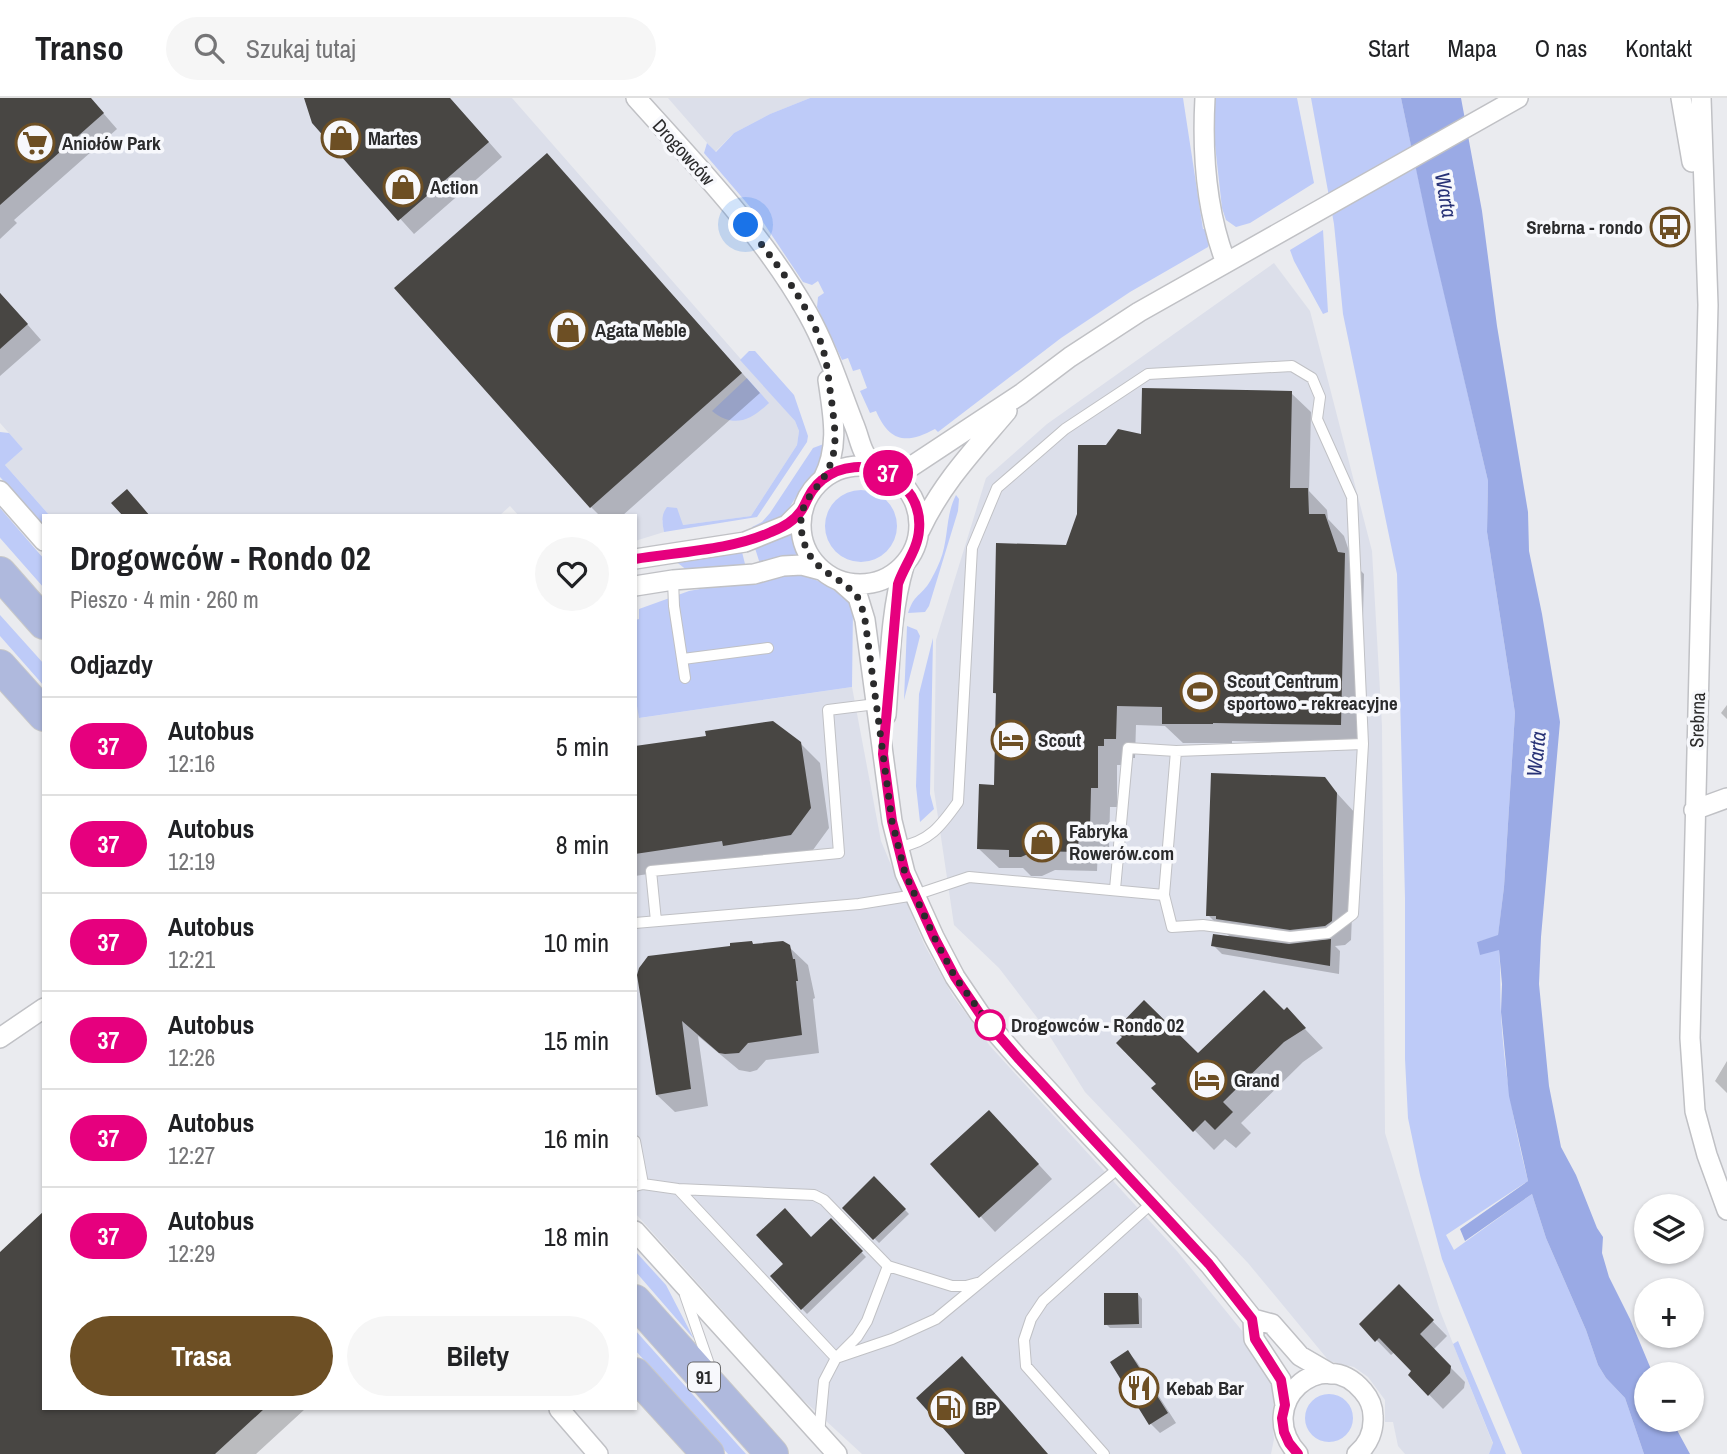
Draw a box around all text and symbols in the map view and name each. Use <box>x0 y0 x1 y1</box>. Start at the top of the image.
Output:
search box <box>166 17 656 80</box>
text: Transo <box>35 26 124 70</box>
icon: search <box>190 29 228 67</box>
text: Szukaj tutaj <box>246 31 356 66</box>
text: Start <box>1368 32 1410 64</box>
text: Mapa <box>1448 32 1497 64</box>
text: O nas <box>1535 32 1587 64</box>
text: Kontakt <box>1625 32 1692 64</box>
street label: Drogowców <box>647 113 721 191</box>
shop icon: Martes <box>320 117 362 159</box>
supermarket icon: Aniołów Park <box>14 122 56 164</box>
place label: Martes <box>368 125 418 151</box>
place label: Aniołów Park <box>62 130 161 156</box>
shop icon: Action <box>382 166 424 208</box>
water label: Warta <box>1428 170 1464 220</box>
place label: Action <box>430 174 478 200</box>
bus stop icon: Srebrna - rondo <box>1649 206 1691 248</box>
your location <box>728 207 763 242</box>
place label: Srebrna - rondo <box>1526 214 1643 240</box>
shop icon: Agata Meble <box>547 309 589 351</box>
place label: Agata Meble <box>595 317 687 343</box>
line badge: 37 <box>856 450 920 496</box>
text: 37 <box>877 457 899 489</box>
text: Drogowców - Rondo 02 <box>70 536 371 580</box>
button: heart <box>535 537 609 611</box>
text: Pieszo · 4 min · 260 m <box>70 584 259 615</box>
text: Odjazdy <box>70 647 153 682</box>
place label: Scout Centrum sportowo - rekreacyjne <box>1227 668 1398 716</box>
sports icon: Scout Centrum sportowo - rekreacyjne <box>1179 671 1221 713</box>
street label: Srebrna <box>1683 692 1711 748</box>
text: Autobus <box>168 713 254 748</box>
hotel icon: Scout <box>990 719 1032 761</box>
place label: Scout <box>1038 727 1081 753</box>
text: 5 min <box>556 729 609 764</box>
text: 37 <box>98 730 119 762</box>
water label: Warta <box>1519 730 1553 778</box>
text: 12:16 <box>168 748 215 779</box>
text: Autobus <box>168 811 254 846</box>
place label: Fabryka Rowerów.com <box>1069 818 1174 866</box>
shop icon: Fabryka Rowerów.com <box>1021 821 1063 863</box>
text: 8 min <box>556 827 609 862</box>
text: 37 <box>98 828 119 860</box>
text: 12:19 <box>168 846 215 877</box>
text: Autobus <box>168 909 254 944</box>
text: 10 min <box>544 925 609 960</box>
text: 37 <box>98 926 119 958</box>
text: 12:21 <box>168 944 215 975</box>
text: Autobus <box>168 1007 254 1042</box>
marker: Drogowców - Rondo 02 <box>975 1010 1005 1040</box>
place label: Drogowców - Rondo 02 <box>1011 1012 1184 1038</box>
text: 15 min <box>544 1023 609 1058</box>
text: 37 <box>98 1024 119 1056</box>
text: 12:26 <box>168 1042 215 1073</box>
hotel icon: Grand <box>1186 1059 1228 1101</box>
place label: Grand <box>1234 1067 1280 1093</box>
text: Autobus <box>168 1105 254 1140</box>
text: 16 min <box>544 1121 609 1156</box>
text: 37 <box>98 1122 119 1154</box>
text: 12:27 <box>168 1140 215 1171</box>
map controls <box>1634 1194 1704 1432</box>
button: layers <box>1634 1194 1704 1264</box>
text: Autobus <box>168 1203 254 1238</box>
text: 18 min <box>544 1219 609 1254</box>
text: 37 <box>98 1220 119 1252</box>
text: 12:29 <box>168 1238 215 1269</box>
button: + <box>1634 1278 1704 1348</box>
button: Trasa <box>70 1316 333 1396</box>
button: Bilety <box>347 1316 609 1396</box>
road number: 91 <box>688 1362 720 1392</box>
button: − <box>1634 1362 1704 1432</box>
restaurant icon: Kebab Bar <box>1118 1367 1160 1409</box>
place label: Kebab Bar <box>1166 1375 1244 1401</box>
fuel station icon: BP <box>927 1387 969 1429</box>
place label: BP <box>975 1395 997 1421</box>

